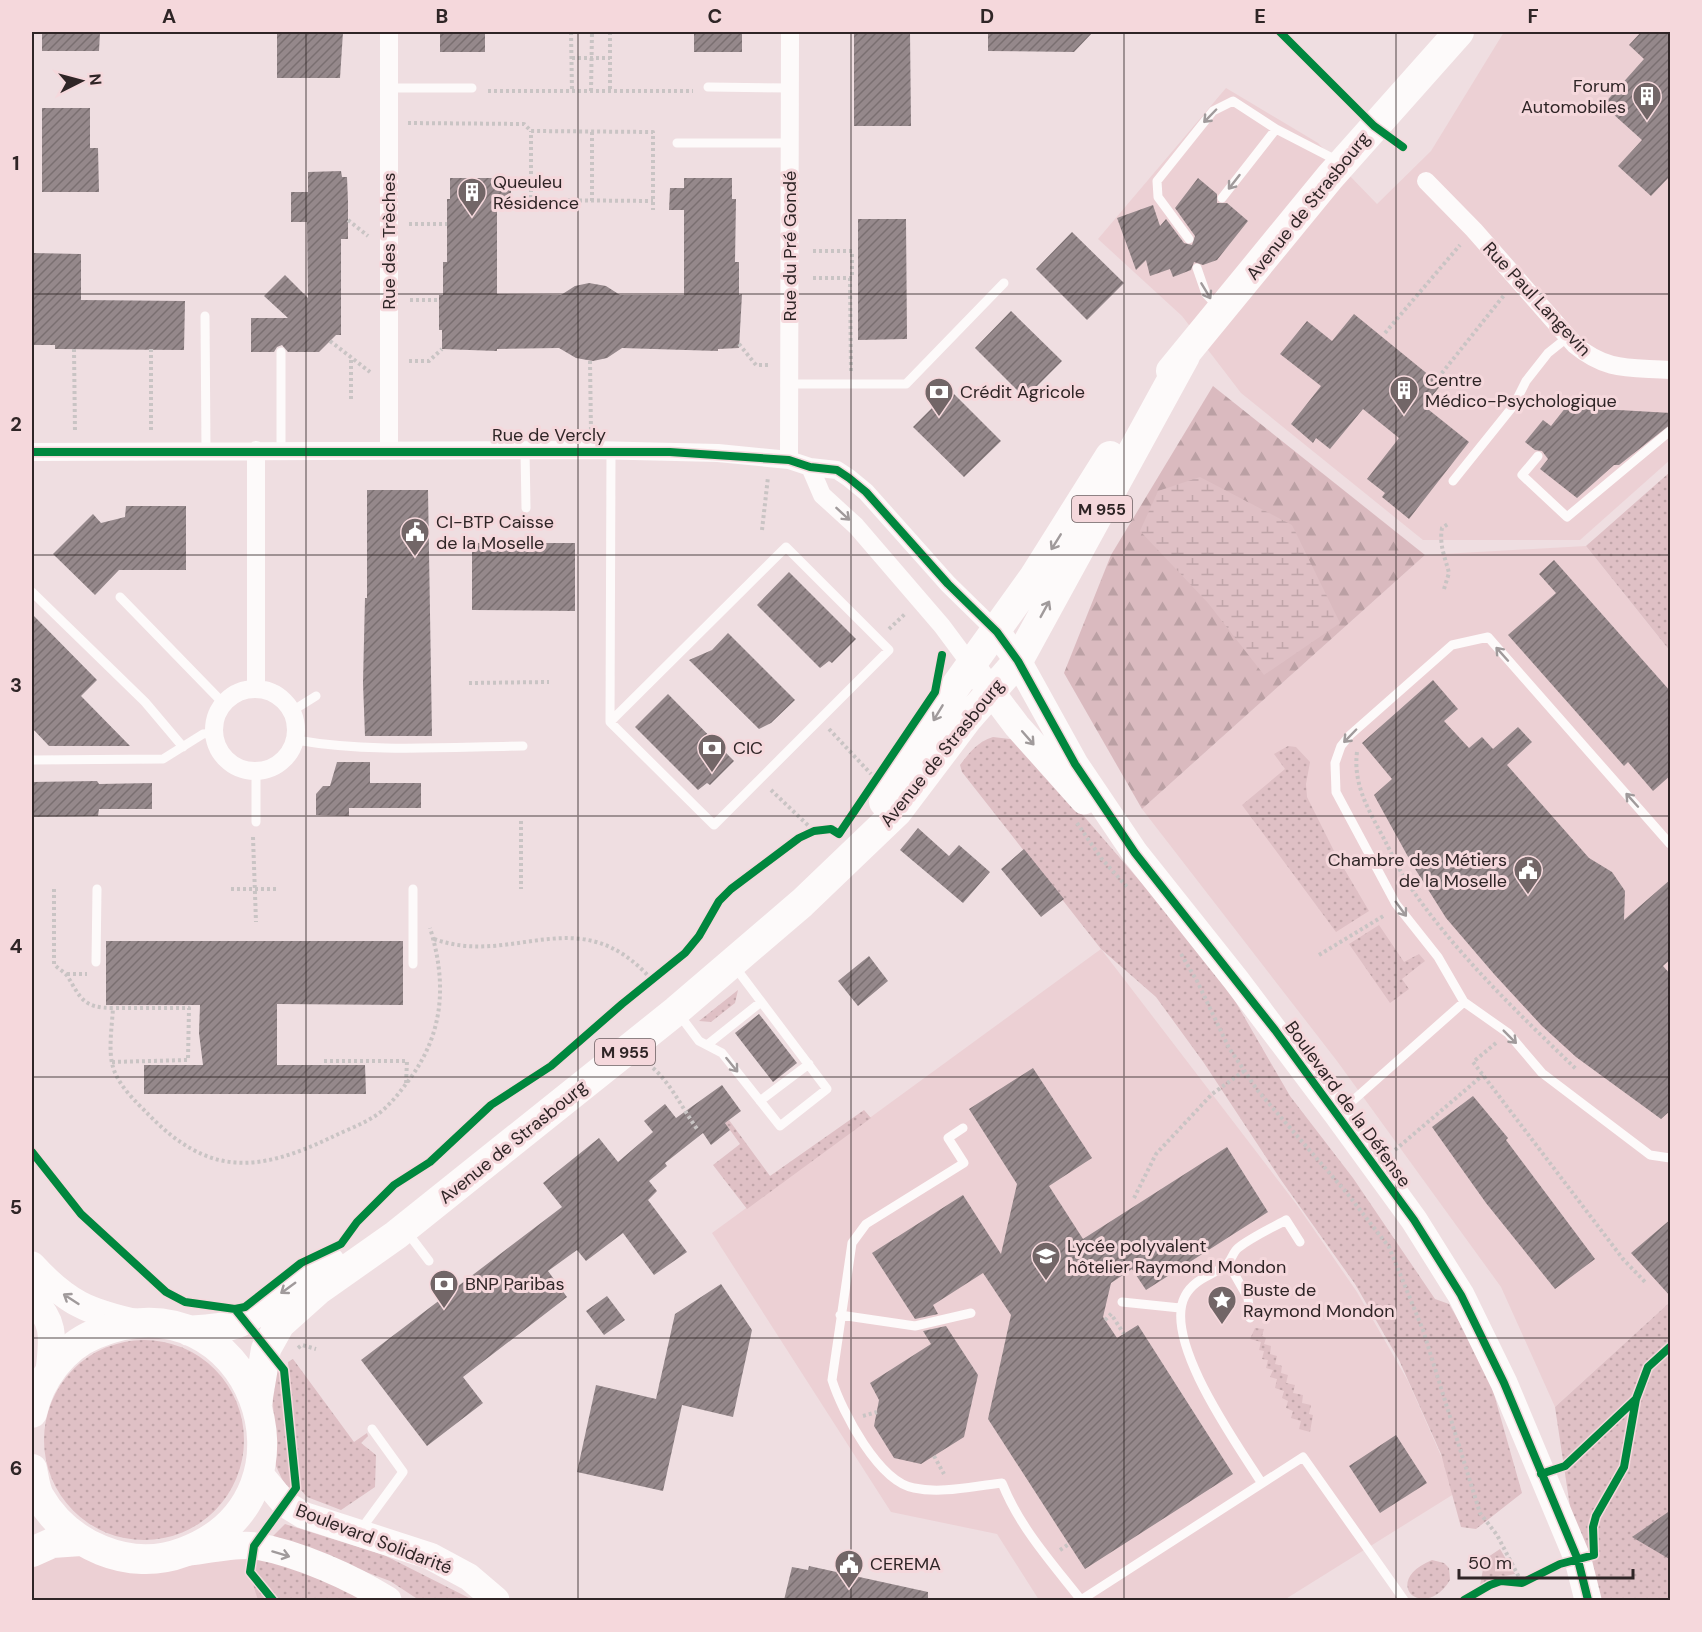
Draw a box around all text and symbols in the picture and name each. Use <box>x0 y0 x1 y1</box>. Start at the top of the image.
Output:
text: A <box>162 3 176 29</box>
text: B <box>436 3 448 29</box>
text: C <box>708 3 722 29</box>
text: D <box>980 3 994 29</box>
text: E <box>1254 3 1266 29</box>
text: F <box>1527 3 1539 29</box>
north arrow <box>51 51 111 111</box>
text: N <box>84 73 106 86</box>
place label: Forum Automobiles <box>1521 74 1626 119</box>
building icon: Forum Automobiles <box>1631 80 1663 122</box>
one-way arrow <box>1203 108 1217 123</box>
street label: Avenue de Strasbourg <box>1241 127 1375 285</box>
text: 1 <box>12 150 20 176</box>
place label: Queuleu Résidence <box>493 170 579 215</box>
street label: Rue du Pré Gondé <box>778 171 802 321</box>
street label: Rue des Trèches <box>377 173 401 309</box>
one-way arrow <box>1228 174 1241 190</box>
building icon: Queuleu Résidence <box>456 176 488 218</box>
street label: Rue Paul Langevin <box>1478 237 1596 361</box>
one-way arrow <box>1200 282 1212 299</box>
place label: Centre Médico-Psychologique <box>1425 368 1617 413</box>
building icon: Centre Médico-Psychologique <box>1388 374 1420 416</box>
bank icon: Crédit Agricole <box>923 376 955 418</box>
place label: Crédit Agricole <box>960 380 1085 404</box>
text: 2 <box>10 411 22 437</box>
street label: Rue de Vercly <box>492 423 606 447</box>
road number: M 955 <box>1072 496 1132 522</box>
one-way arrow <box>835 507 850 521</box>
place label: CI-BTP Caisse de la Moselle <box>436 510 554 555</box>
public building icon: CI-BTP Caisse de la Moselle <box>399 516 431 558</box>
one-way arrow <box>1050 533 1062 550</box>
one-way arrow <box>1039 601 1051 618</box>
one-way arrow <box>1495 647 1509 662</box>
text: 3 <box>10 672 22 698</box>
street label: Avenue de Strasbourg <box>875 674 1009 832</box>
one-way arrow <box>931 704 943 721</box>
one-way arrow <box>1343 728 1358 743</box>
one-way arrow <box>1021 730 1035 745</box>
bank icon: CIC <box>696 732 728 774</box>
place label: CIC <box>733 736 763 760</box>
one-way arrow <box>1625 793 1639 808</box>
place label: Chambre des Métiers de la Moselle <box>1328 848 1507 893</box>
public building icon: Chambre des Métiers de la Moselle <box>1512 854 1544 896</box>
one-way arrow <box>1394 901 1407 917</box>
text: 4 <box>10 933 23 959</box>
street label: Boulevard de la Défense <box>1280 1016 1416 1192</box>
one-way arrow <box>1503 1030 1518 1045</box>
road number: M 955 <box>595 1039 655 1065</box>
one-way arrow <box>726 1057 739 1073</box>
street label: Avenue de Strasbourg <box>434 1075 592 1209</box>
text: 5 <box>10 1194 22 1220</box>
place label: Lycée polyvalent hôtelier Raymond Mondon <box>1067 1234 1286 1279</box>
school or university icon: Lycée polyvalent hôtelier Raymond Mondon <box>1030 1240 1062 1282</box>
bank icon: BNP Paribas <box>428 1268 460 1310</box>
place label: BNP Paribas <box>465 1272 564 1296</box>
place label: Buste de Raymond Mondon <box>1243 1278 1395 1323</box>
one-way arrow <box>280 1281 296 1294</box>
place icon: Buste de Raymond Mondon <box>1206 1284 1238 1326</box>
one-way arrow <box>63 1292 80 1304</box>
text: 6 <box>10 1455 22 1481</box>
street label: Boulevard Solidarité <box>292 1498 456 1580</box>
scale bar <box>1459 1542 1633 1580</box>
public building icon: CEREMA <box>833 1548 865 1590</box>
one-way arrow <box>271 1549 290 1560</box>
text: 50 m <box>1468 1551 1512 1575</box>
place label: CEREMA <box>870 1552 941 1576</box>

